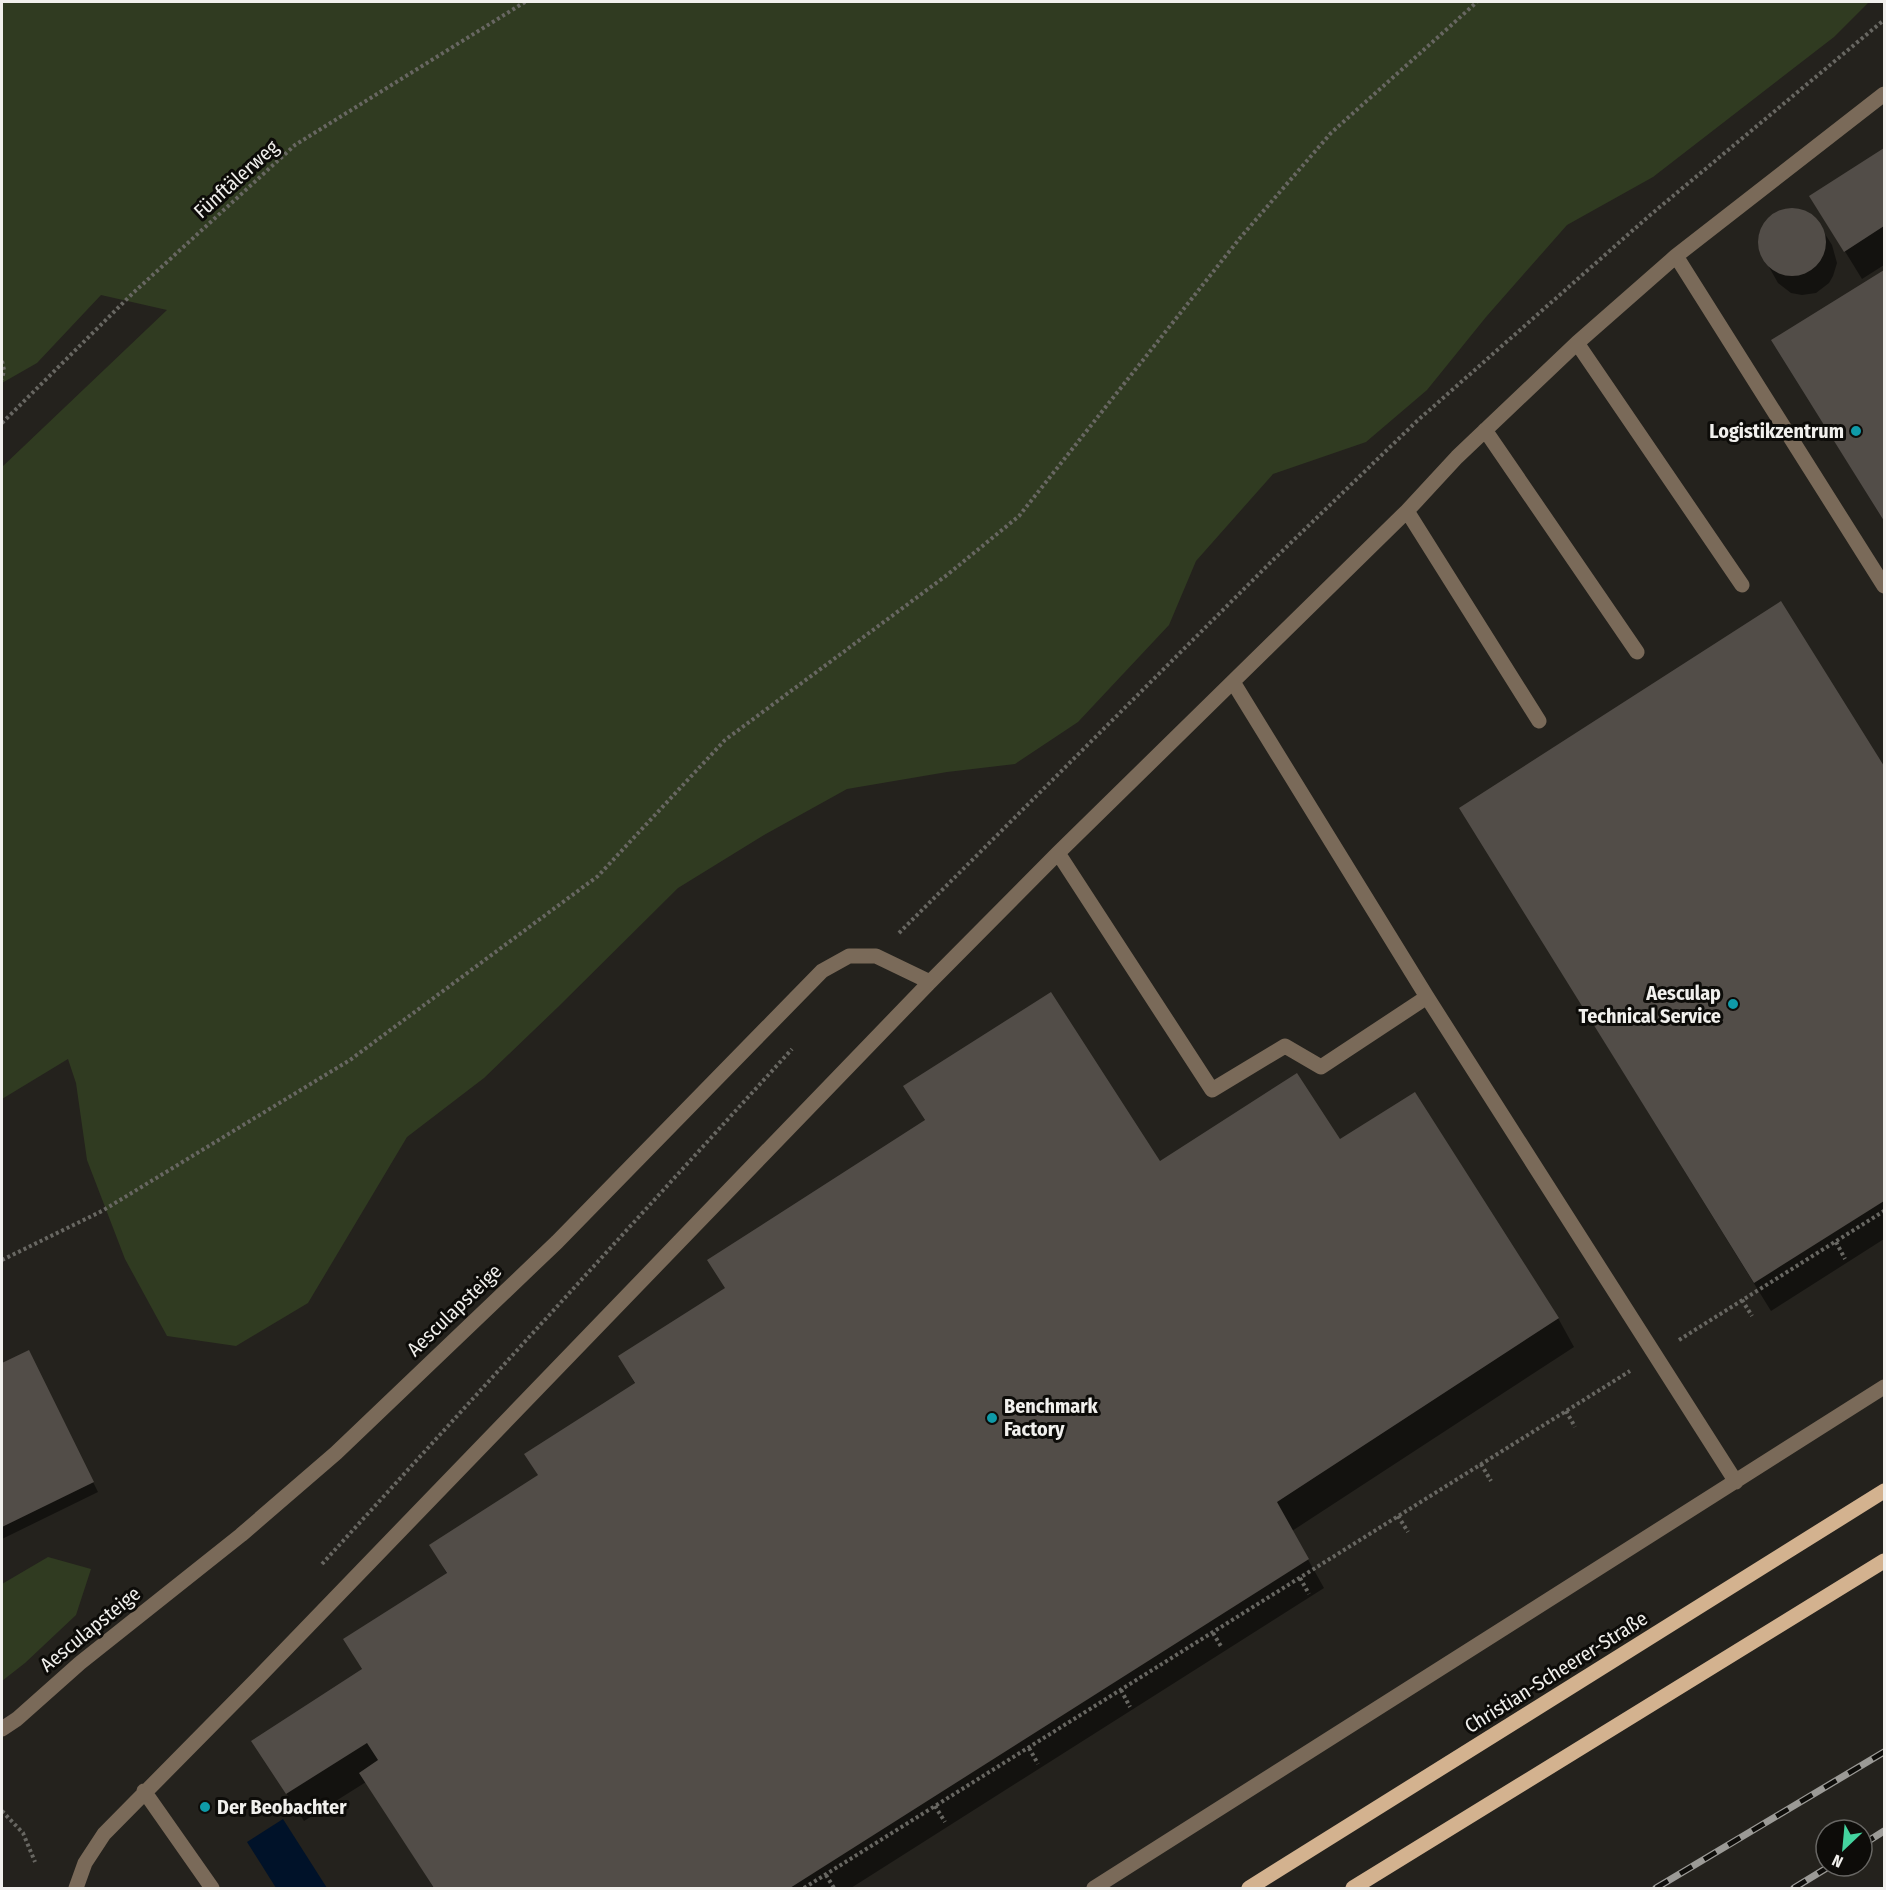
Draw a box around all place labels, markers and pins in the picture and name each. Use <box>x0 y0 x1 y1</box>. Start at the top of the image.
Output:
place label: Logistikzentrum <box>1709 419 1844 443</box>
marker: Logistikzentrum <box>1849 424 1863 438</box>
place label: Aesculap Technical Service <box>1579 981 1721 1028</box>
marker: Aesculap Technical Service <box>1726 997 1740 1011</box>
place label: Benchmark Factory <box>1004 1394 1099 1441</box>
marker: Benchmark Factory <box>985 1411 999 1425</box>
place label: Der Beobachter <box>217 1795 347 1819</box>
marker: Der Beobachter <box>198 1800 212 1814</box>

